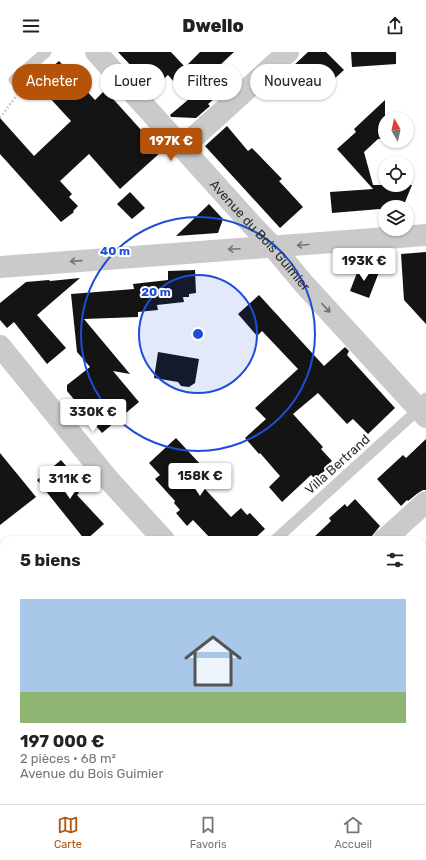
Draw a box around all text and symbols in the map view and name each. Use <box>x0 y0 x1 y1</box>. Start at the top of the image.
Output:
icon: menu <box>20 15 42 37</box>
text: Dwello <box>182 15 244 37</box>
icon: share <box>384 15 406 37</box>
chip: Acheter <box>12 64 92 100</box>
chip: Louer <box>100 64 165 100</box>
chip: Filtres <box>173 64 242 100</box>
chip: Nouveau <box>250 64 336 100</box>
north arrow <box>378 112 414 148</box>
map controls <box>378 112 414 236</box>
pin: 197K € <box>138 128 204 162</box>
text: 197K € <box>149 133 193 148</box>
button: locate <box>378 156 414 192</box>
street label: Avenue du Bois Guimier <box>207 177 313 294</box>
button: layers <box>378 200 414 236</box>
one-way arrow <box>297 241 310 248</box>
text: 40 m <box>100 244 130 258</box>
one-way arrow <box>228 245 241 253</box>
pin: 193K € <box>331 248 397 282</box>
text: 193K € <box>342 253 386 268</box>
one-way arrow <box>70 257 83 264</box>
text: 20 m <box>141 285 171 299</box>
one-way arrow <box>321 303 331 313</box>
centre of rings <box>191 327 205 341</box>
pin: 330K € <box>60 399 126 433</box>
text: 330K € <box>69 404 117 419</box>
street label: Villa Bertrand <box>302 431 373 497</box>
pin: 158K € <box>167 463 233 497</box>
pin: 311K € <box>37 466 103 500</box>
text: 158K € <box>177 468 223 483</box>
text: 311K € <box>49 471 91 486</box>
icon: filters <box>384 549 406 571</box>
text: 5 biens <box>20 550 81 570</box>
icon: home <box>177 625 249 697</box>
text: 197 000 € <box>20 731 104 751</box>
text: 2 pièces · 68 m² <box>20 751 116 766</box>
text: Avenue du Bois Guimier <box>20 766 163 781</box>
tab: Carte <box>54 814 82 851</box>
tab: Favoris <box>190 814 227 851</box>
tab: Accueil <box>334 814 372 851</box>

